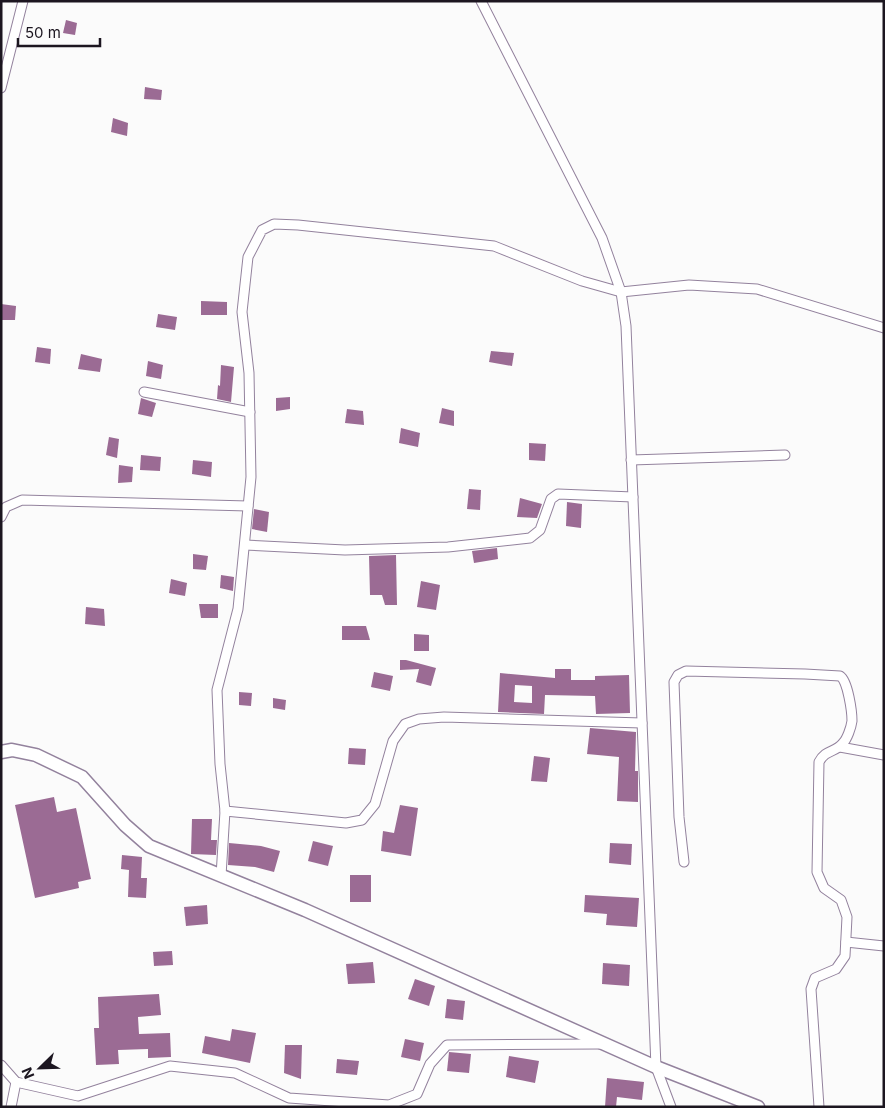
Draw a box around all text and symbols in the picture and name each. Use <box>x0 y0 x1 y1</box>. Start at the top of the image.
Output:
scale bar <box>18 15 100 47</box>
text: 50 m <box>25 23 61 42</box>
north arrow <box>15 1043 65 1093</box>
text: N <box>18 1065 37 1082</box>

